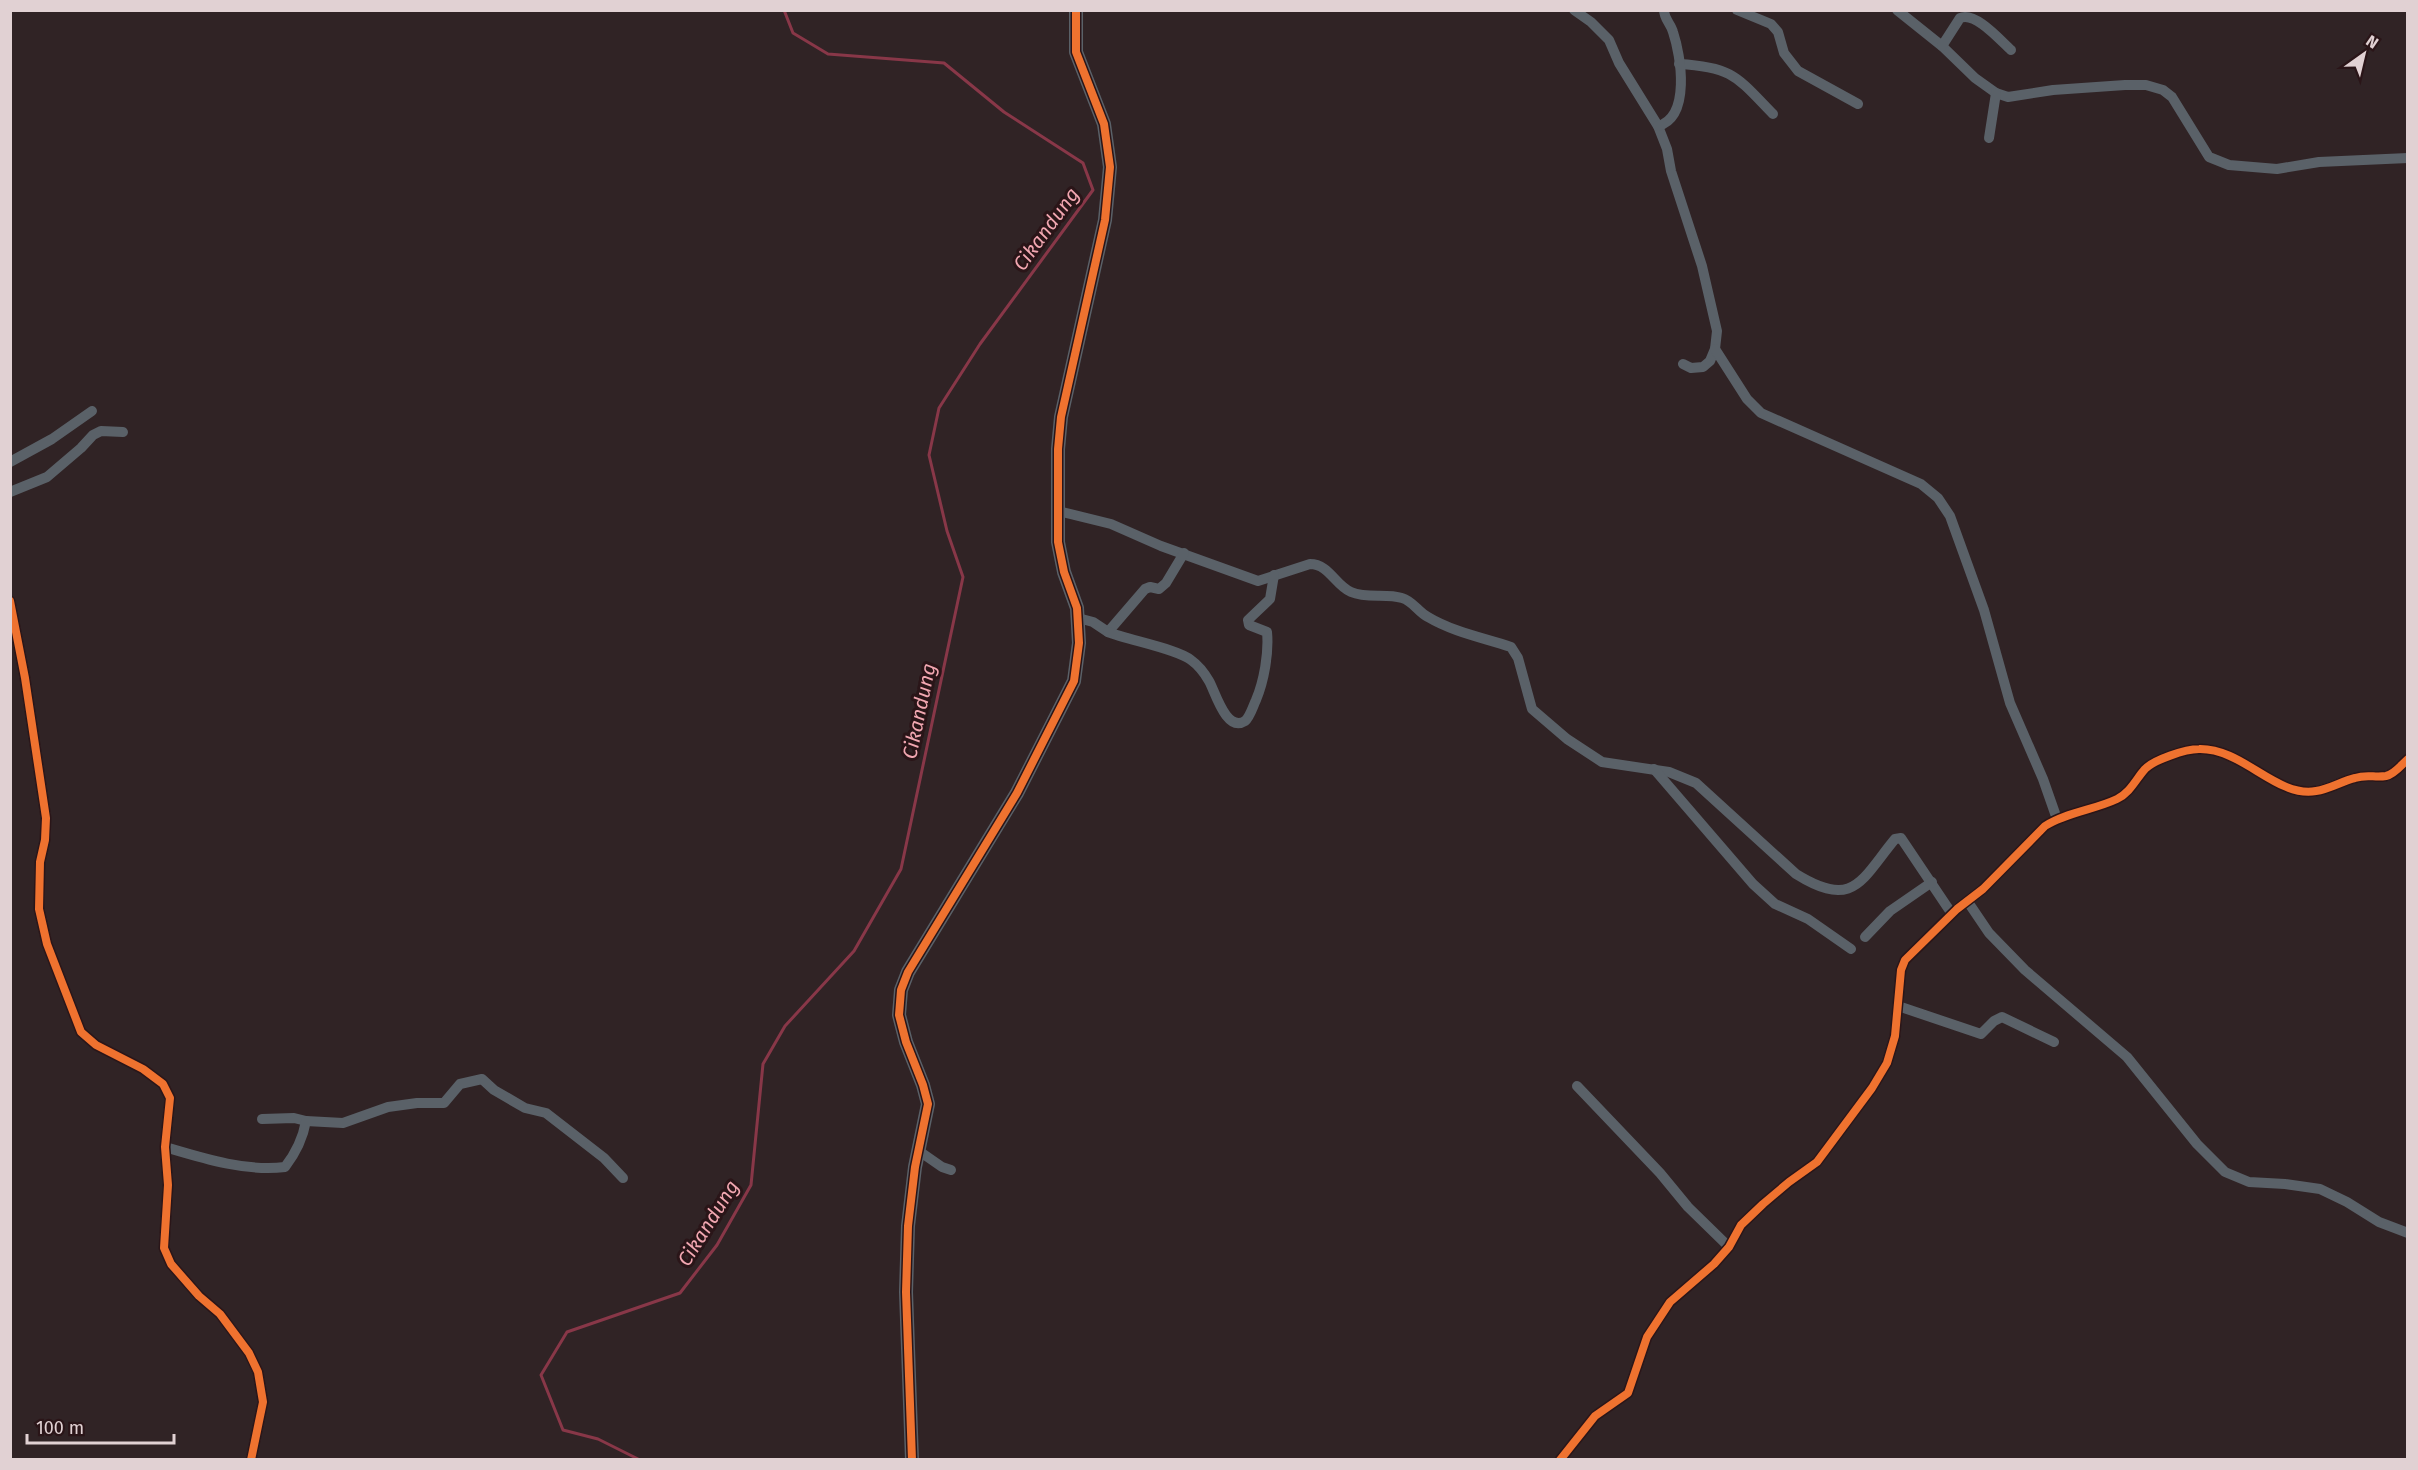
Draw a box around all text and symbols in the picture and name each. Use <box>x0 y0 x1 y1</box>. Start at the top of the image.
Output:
north arrow <box>2334 24 2394 84</box>
text: N <box>2362 31 2382 53</box>
water label: Cikandung <box>1008 183 1084 275</box>
water label: Cikandung <box>897 661 941 761</box>
water label: Cikandung <box>672 1175 744 1271</box>
scale bar <box>27 1407 174 1445</box>
text: 100 m <box>36 1417 84 1439</box>

